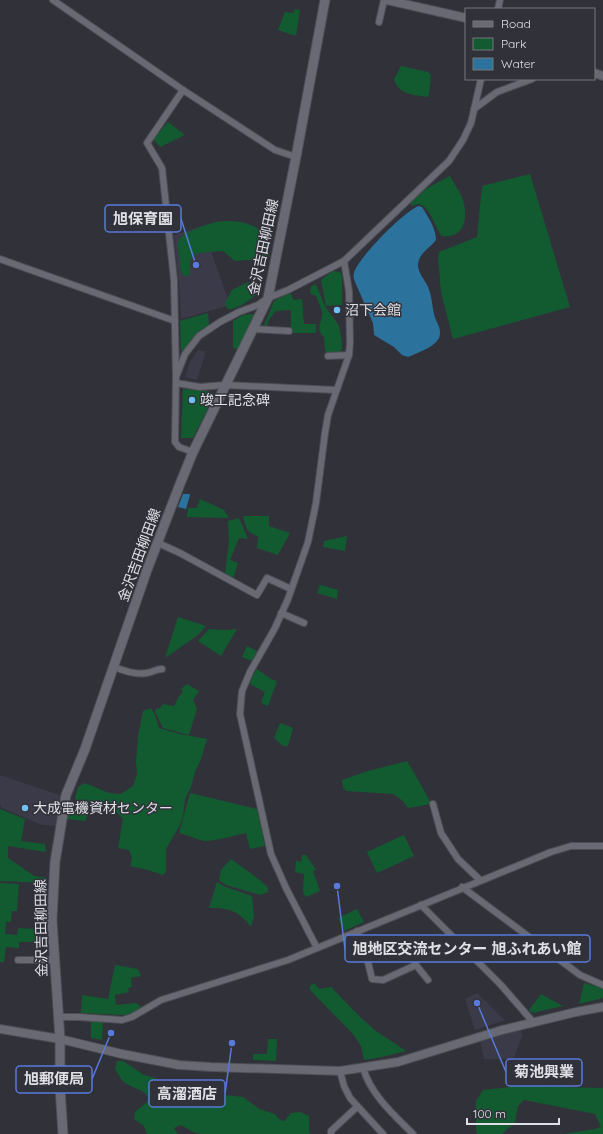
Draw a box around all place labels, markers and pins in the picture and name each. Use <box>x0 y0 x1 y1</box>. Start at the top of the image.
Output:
callout: 旭保育園 <box>105 205 181 232</box>
place label: 沼下会館 <box>345 301 401 319</box>
marker: 沼下会館 <box>332 305 342 315</box>
place label: 竣工記念碑 <box>200 391 270 409</box>
marker: 竣工記念碑 <box>187 395 197 405</box>
place label: 大成電機資材センター <box>33 799 173 817</box>
marker: 大成電機資材センター <box>20 803 30 813</box>
callout: 旭地区交流センター 旭ふれあい館 <box>345 935 590 962</box>
callout: 菊池興業 <box>506 1059 582 1086</box>
callout: 旭郵便局 <box>16 1066 92 1093</box>
callout: 高溜酒店 <box>149 1080 225 1107</box>

